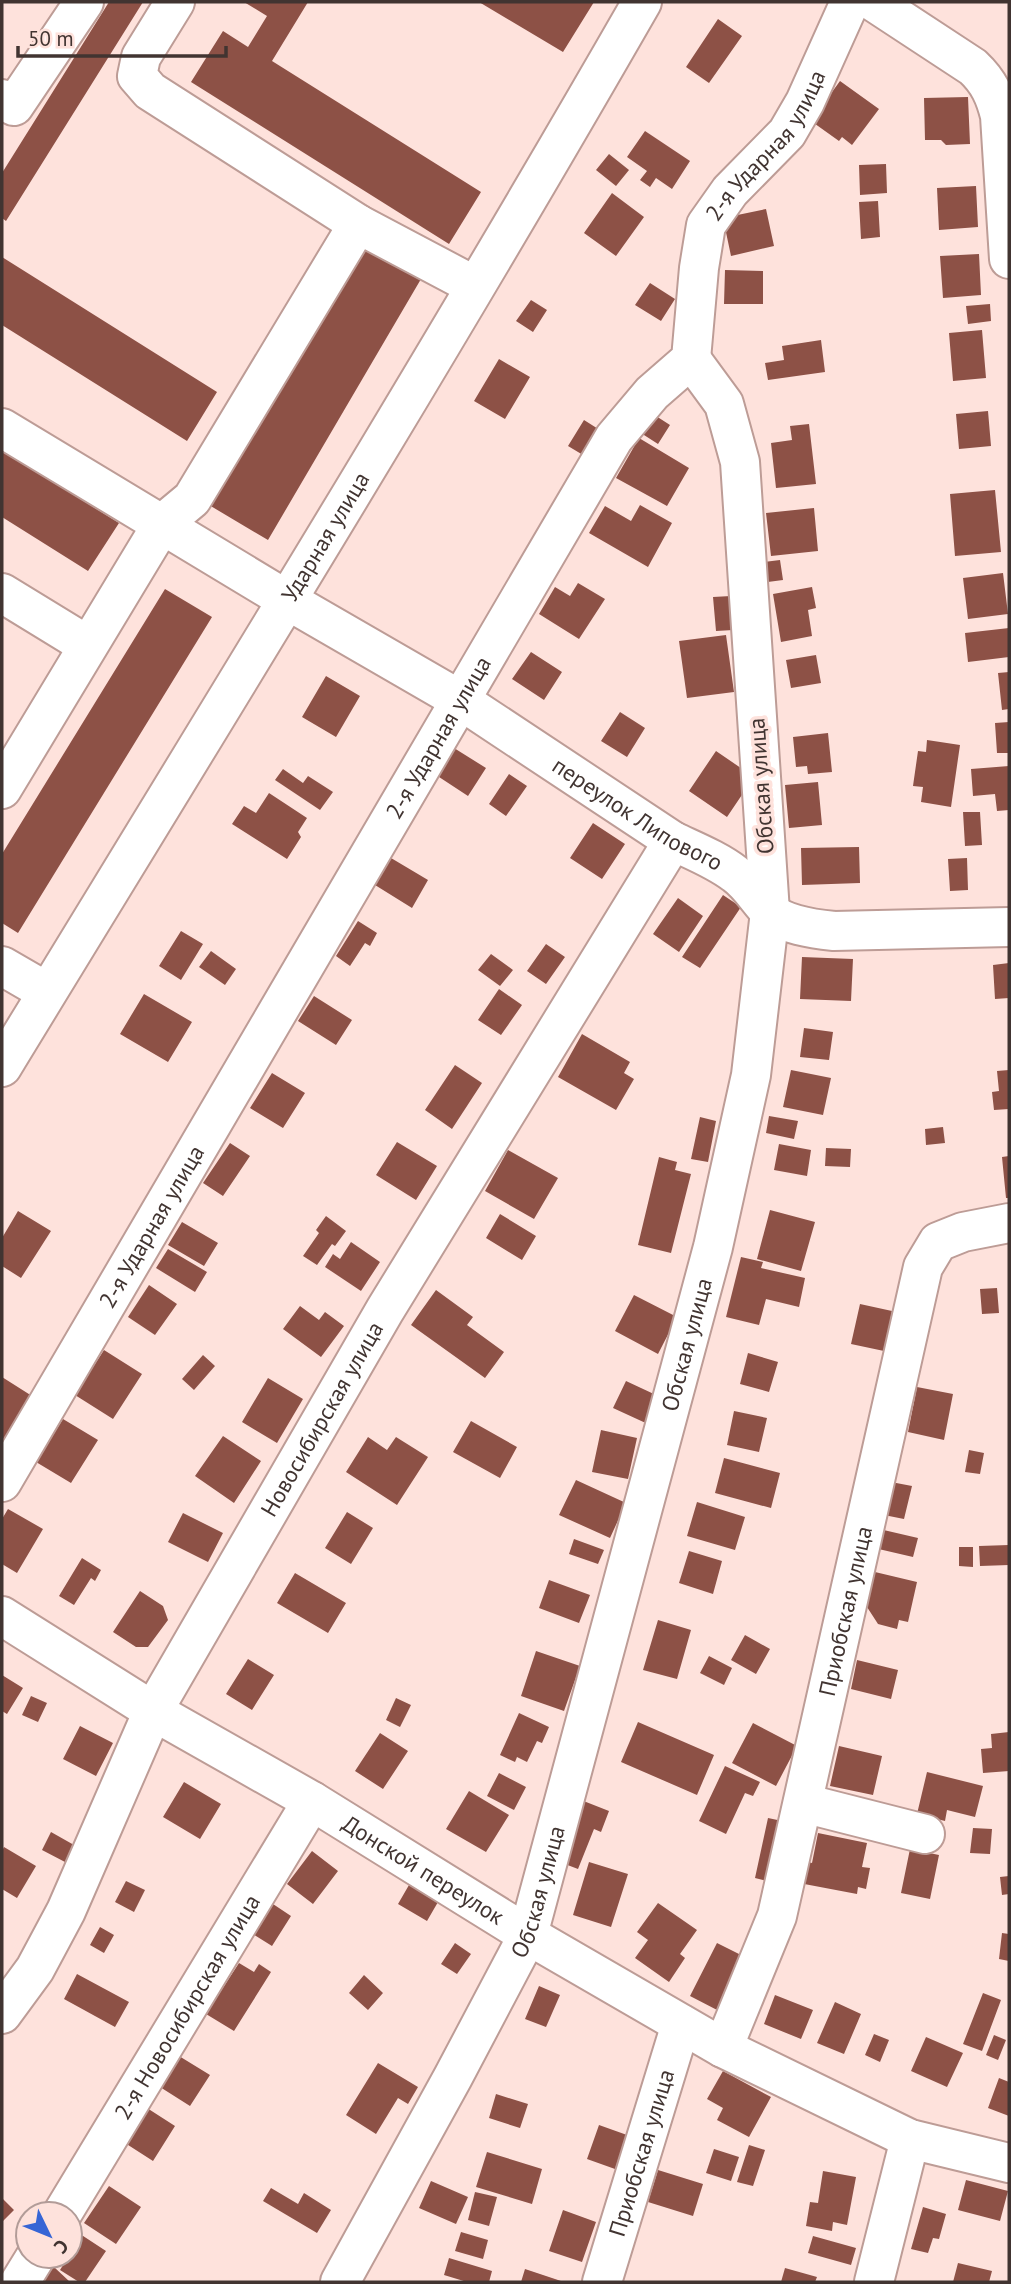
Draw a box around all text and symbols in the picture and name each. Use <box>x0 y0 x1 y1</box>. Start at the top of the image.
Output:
scale bar <box>18 14 226 58</box>
text: 50 m <box>28 25 74 52</box>
street label: 2-я Ударная улица <box>699 65 831 226</box>
street label: Ударная улица <box>275 466 375 607</box>
street label: 2-я Ударная улица <box>379 651 497 824</box>
street label: Обская улица <box>741 717 780 855</box>
street label: переулок Липового <box>547 750 728 877</box>
street label: 2-я Ударная улица <box>92 1140 210 1313</box>
street label: Обская улица <box>655 1275 718 1414</box>
street label: Новосибирская улица <box>254 1316 389 1521</box>
street label: Приобская улица <box>812 1523 878 1699</box>
street label: Донской переулок <box>337 1809 510 1931</box>
street label: Обская улица <box>504 1822 571 1963</box>
street label: 2-я Новосибирская улица <box>108 1889 266 2125</box>
street label: Приобская улица <box>602 2066 680 2240</box>
north arrow <box>14 2200 84 2270</box>
text: С <box>49 2235 74 2259</box>

